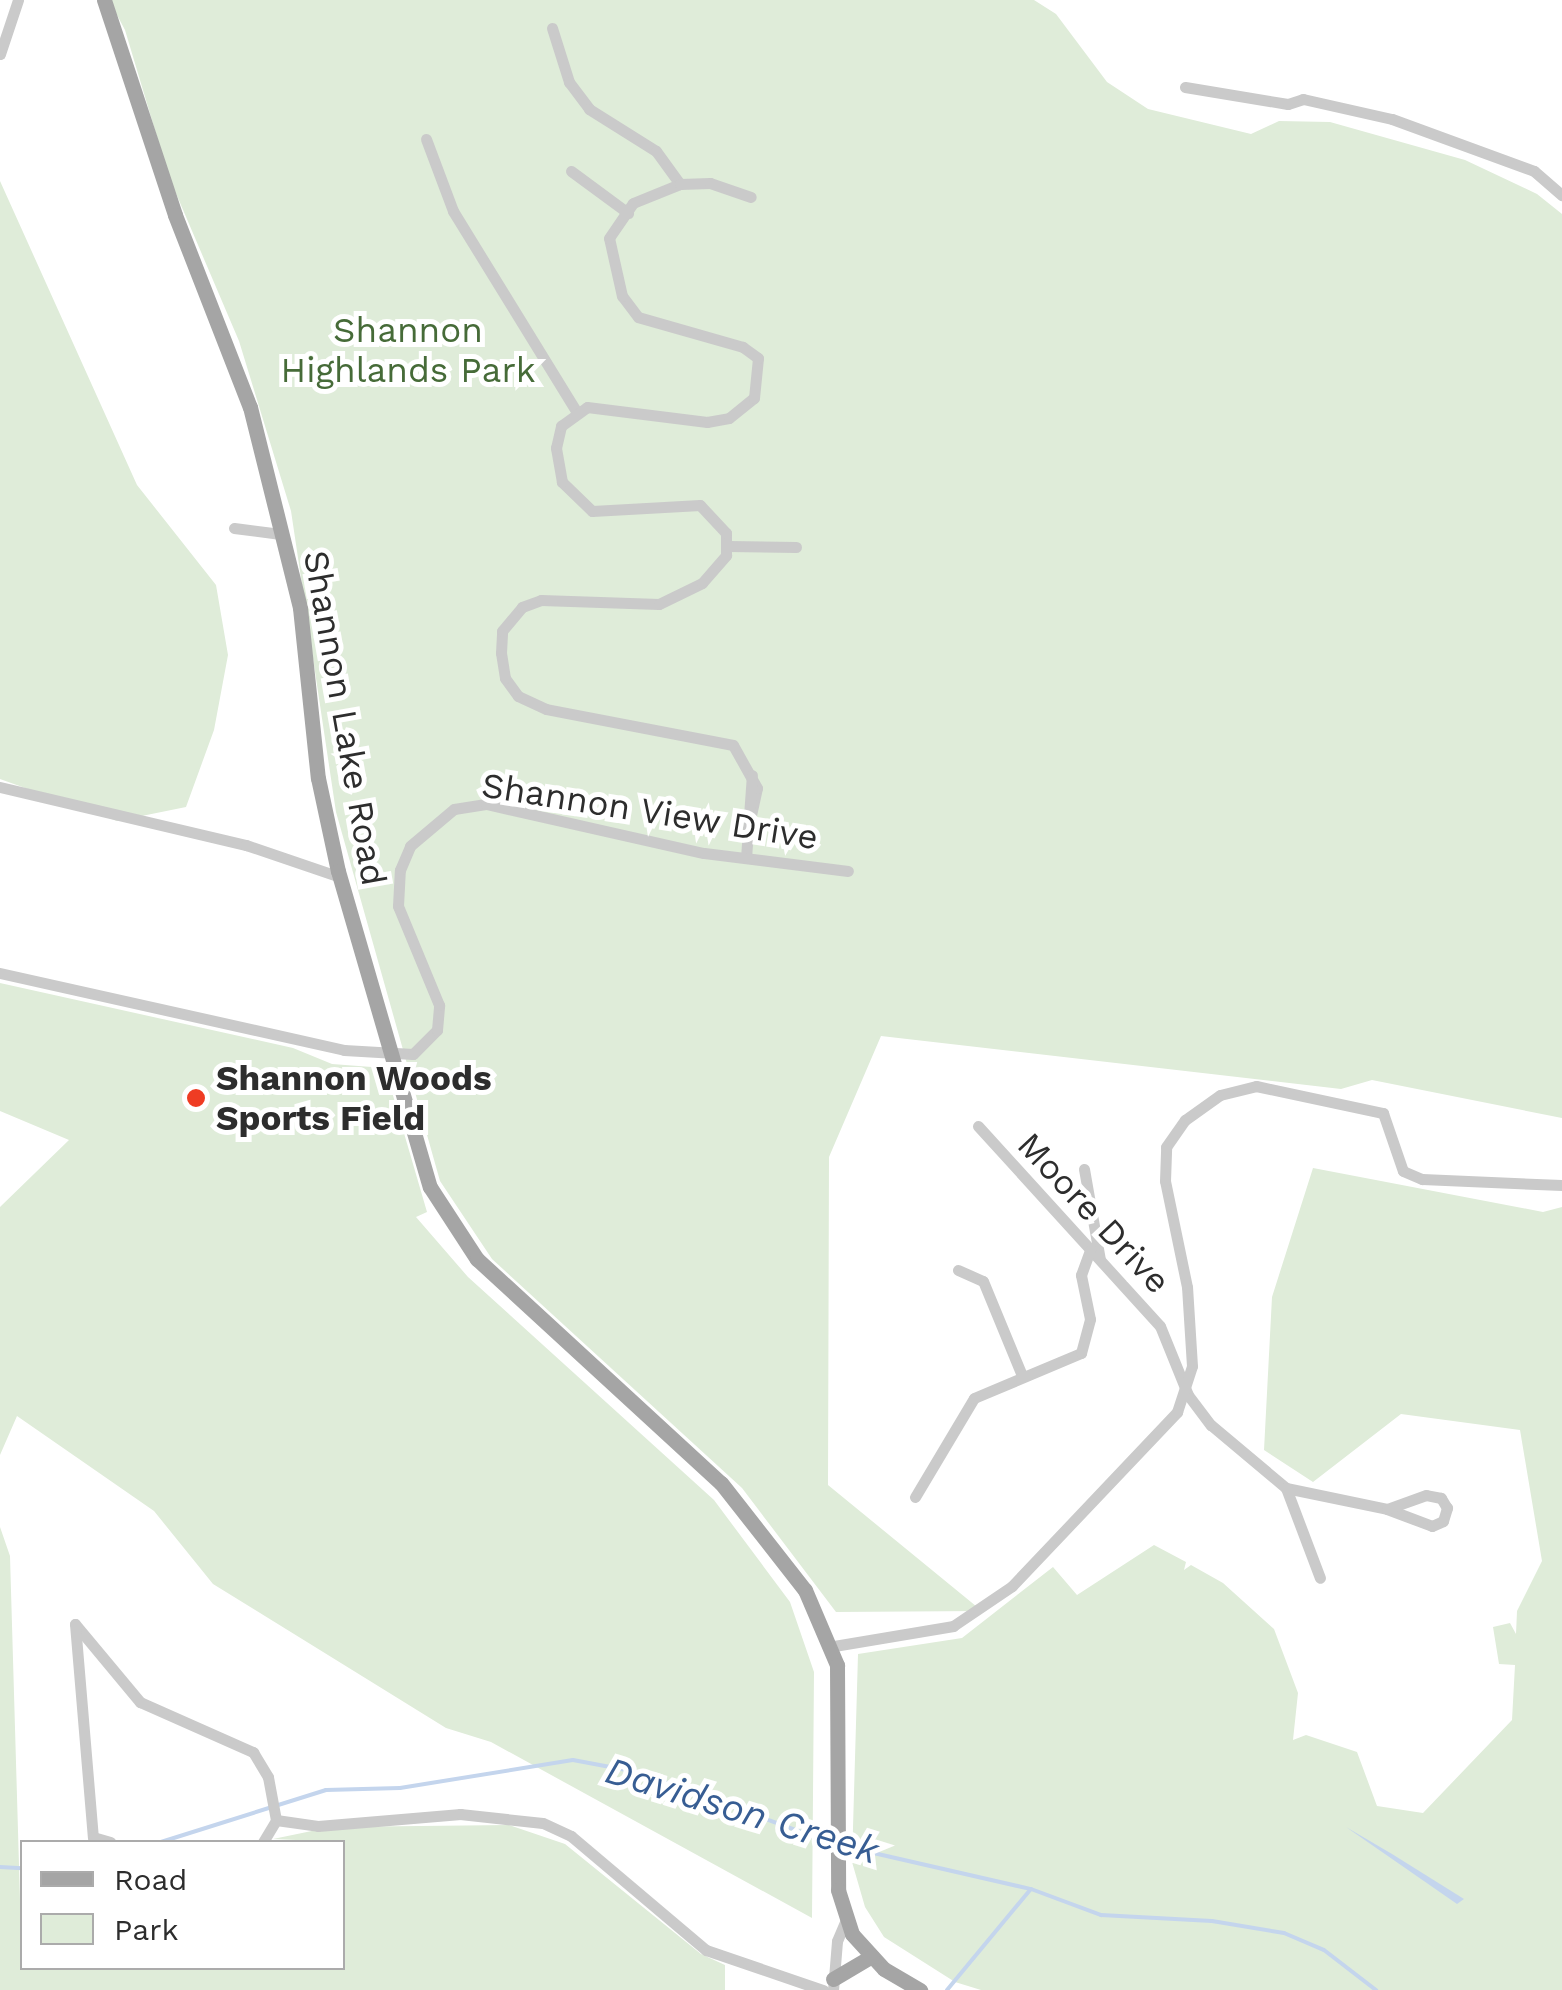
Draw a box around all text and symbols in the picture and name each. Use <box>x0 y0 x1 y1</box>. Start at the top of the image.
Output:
park label: Shannon Highlands Park <box>280 309 536 391</box>
street label: Shannon Lake Road <box>295 547 395 889</box>
street label: Shannon View Drive <box>478 764 822 858</box>
place label: Shannon Woods Sports Field <box>216 1057 492 1139</box>
marker: Shannon Woods Sports Field <box>185 1087 207 1109</box>
street label: Moore Drive <box>1009 1124 1179 1302</box>
water label: Davidson Creek <box>600 1748 884 1874</box>
legend <box>20 1840 345 1970</box>
text: Road <box>114 1862 187 1897</box>
text: Park <box>114 1912 179 1947</box>

